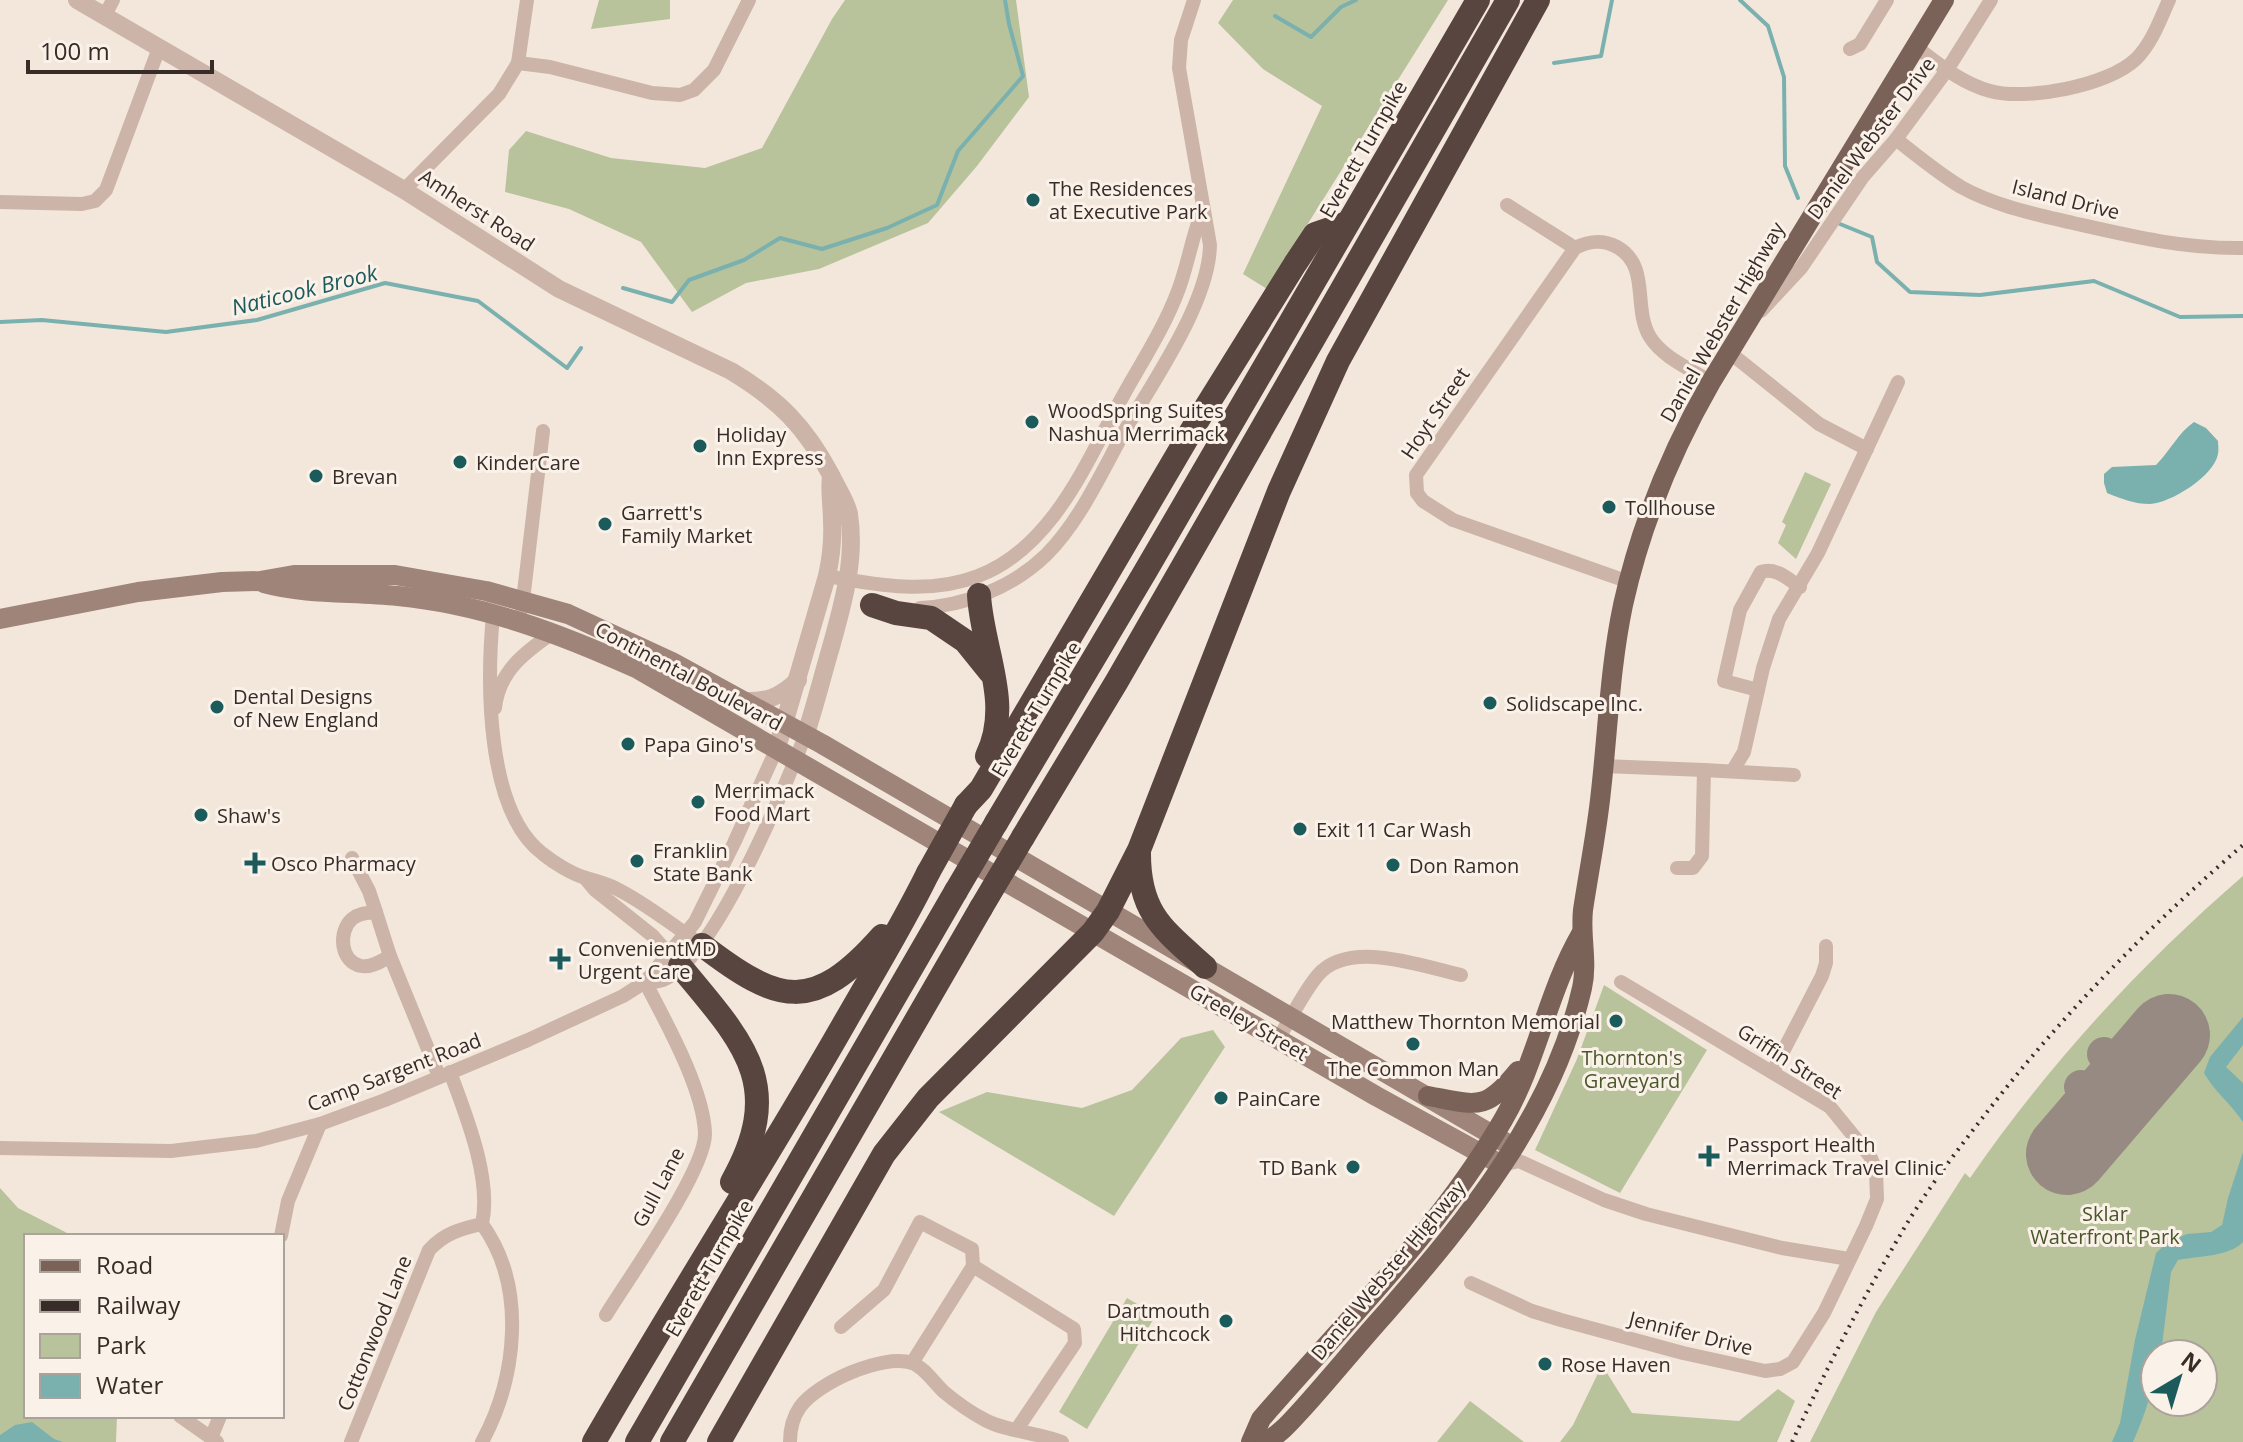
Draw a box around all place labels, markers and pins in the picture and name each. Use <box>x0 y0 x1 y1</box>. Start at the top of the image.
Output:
place label: The Residences at Executive Park <box>1049 175 1208 225</box>
marker: The Residences at Executive Park <box>1024 191 1042 209</box>
place label: WoodSpring Suites Nashua Merrimack <box>1048 397 1225 447</box>
marker: WoodSpring Suites Nashua Merrimack <box>1023 413 1041 431</box>
place label: Holiday Inn Express <box>716 421 824 471</box>
marker: Holiday Inn Express <box>691 437 709 455</box>
place label: KinderCare <box>476 449 580 476</box>
marker: KinderCare <box>451 453 469 471</box>
place label: Brevan <box>332 463 398 490</box>
marker: Brevan <box>307 467 325 485</box>
place label: Tollhouse <box>1625 494 1715 521</box>
marker: Tollhouse <box>1600 498 1618 516</box>
place label: Garrett's Family Market <box>621 499 752 549</box>
marker: Garrett's Family Market <box>596 515 614 533</box>
place label: Dental Designs of New England <box>233 683 379 733</box>
place label: Solidscape Inc. <box>1506 690 1643 717</box>
marker: Solidscape Inc. <box>1481 694 1499 712</box>
marker: Dental Designs of New England <box>208 698 226 716</box>
place label: Papa Gino's <box>644 731 754 758</box>
marker: Papa Gino's <box>619 735 637 753</box>
place label: Merrimack Food Mart <box>714 777 815 827</box>
marker: Merrimack Food Mart <box>689 793 707 811</box>
place label: Shaw's <box>217 802 281 829</box>
marker: Shaw's <box>192 806 210 824</box>
place label: Exit 11 Car Wash <box>1316 816 1471 843</box>
marker: Exit 11 Car Wash <box>1291 820 1309 838</box>
place label: Franklin State Bank <box>653 837 753 887</box>
place label: Osco Pharmacy <box>271 850 417 877</box>
marker: Franklin State Bank <box>628 852 646 870</box>
place label: Don Ramon <box>1409 852 1519 879</box>
marker: Osco Pharmacy <box>246 854 264 872</box>
marker: Don Ramon <box>1384 856 1402 874</box>
place label: ConvenientMD Urgent Care <box>578 935 717 985</box>
marker: ConvenientMD Urgent Care <box>549 948 571 970</box>
place label: Matthew Thornton Memorial <box>1331 1008 1600 1035</box>
marker: Matthew Thornton Memorial <box>1607 1012 1625 1030</box>
marker: The Common Man <box>1404 1035 1422 1053</box>
place label: The Common Man <box>1327 1055 1499 1082</box>
place label: PainCare <box>1237 1085 1321 1112</box>
marker: PainCare <box>1212 1089 1230 1107</box>
place label: Passport Health Merrimack Travel Clinic <box>1727 1131 1944 1181</box>
marker: Passport Health Merrimack Travel Clinic <box>1698 1145 1720 1167</box>
place label: TD Bank <box>1259 1154 1337 1181</box>
marker: TD Bank <box>1344 1158 1362 1176</box>
place label: Dartmouth Hitchcock <box>1107 1297 1210 1347</box>
marker: Dartmouth Hitchcock <box>1217 1312 1235 1330</box>
place label: Rose Haven <box>1561 1351 1671 1378</box>
marker: Rose Haven <box>1536 1355 1554 1373</box>

